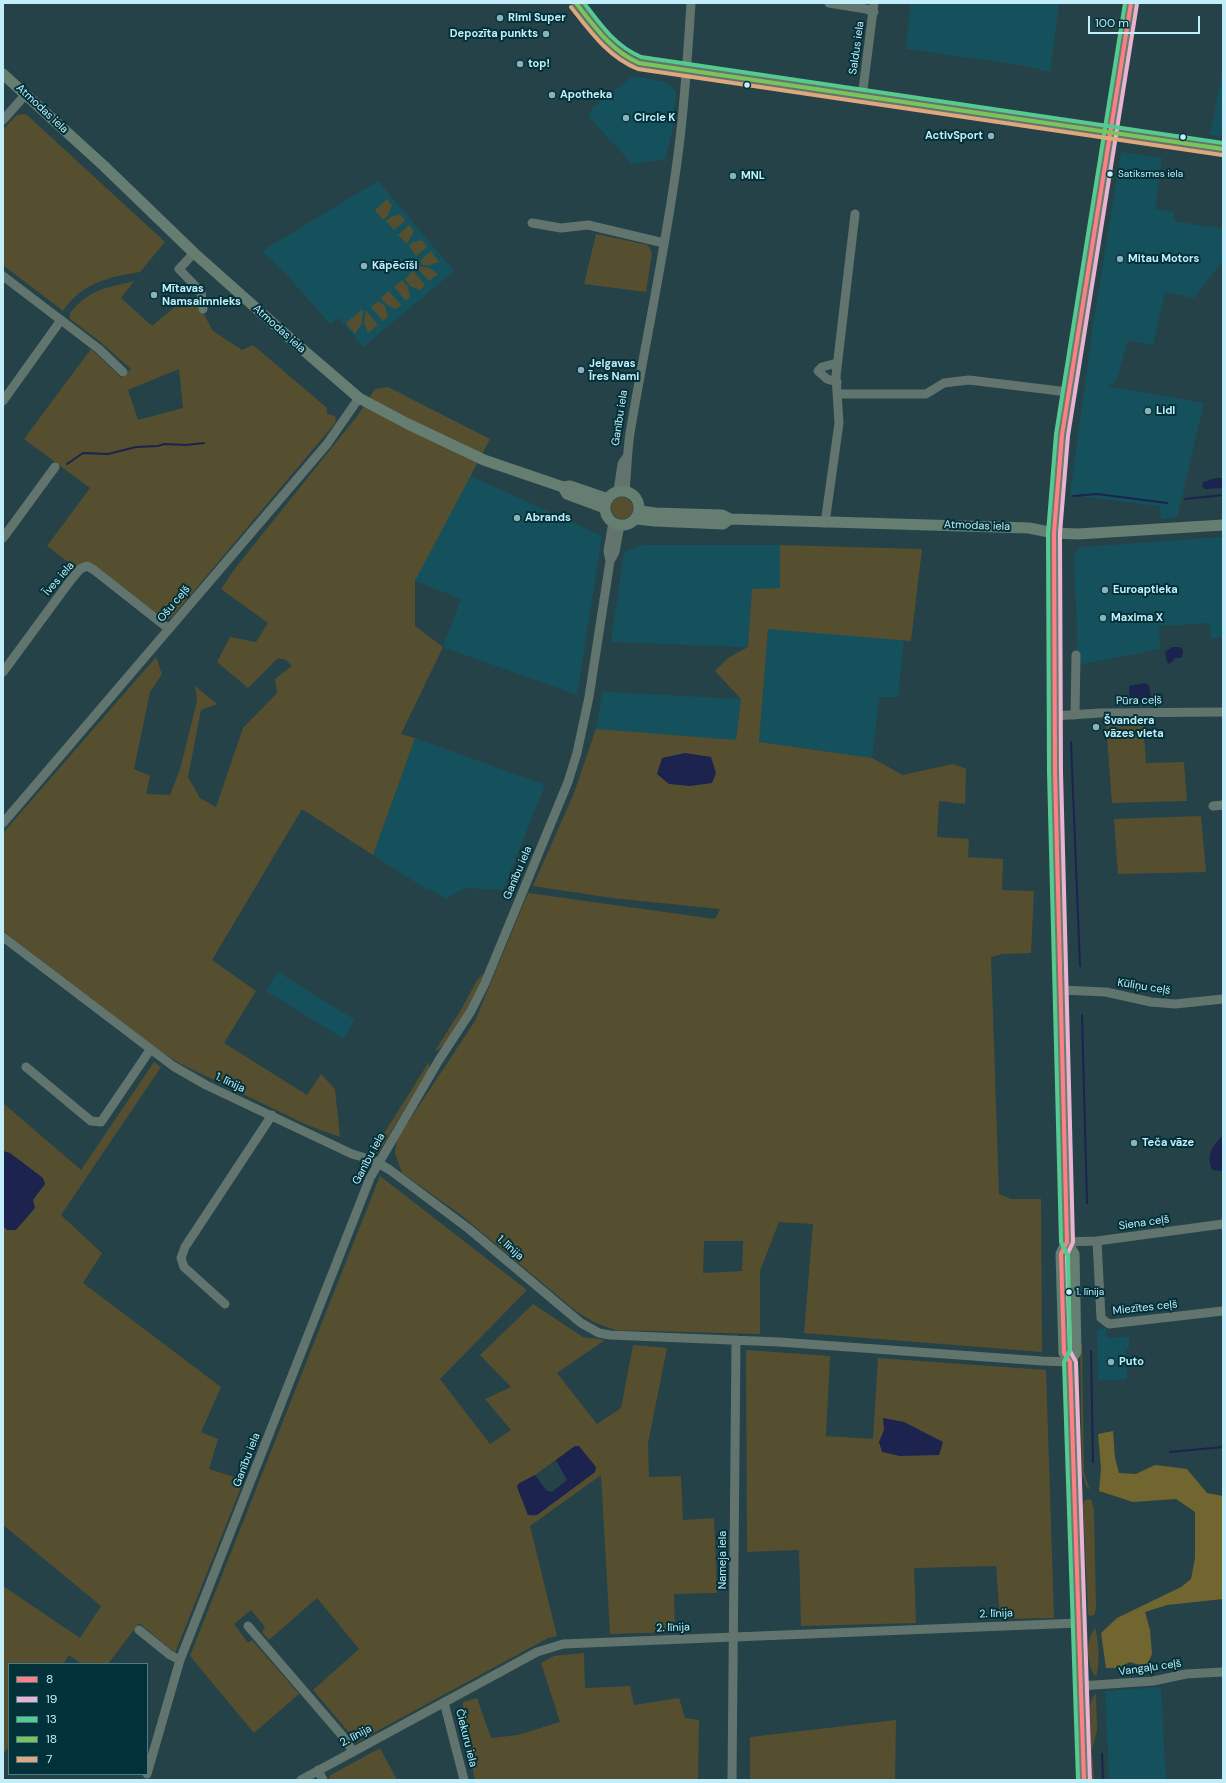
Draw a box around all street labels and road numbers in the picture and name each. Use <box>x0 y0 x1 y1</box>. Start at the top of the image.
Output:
street label: Saldus iela <box>847 20 867 76</box>
street label: Atmodas iela <box>13 82 71 136</box>
street label: Atmodas iela <box>250 302 308 356</box>
street label: Ganību iela <box>609 389 631 447</box>
street label: Atmodas iela <box>944 518 1010 534</box>
street label: Īves iela <box>41 560 77 598</box>
street label: Ošu ceļš <box>155 583 193 625</box>
street label: Pūra ceļš <box>1116 694 1162 708</box>
street label: Ganību iela <box>501 844 535 902</box>
street label: Kūliņu ceļš <box>1116 976 1172 998</box>
street label: 1. līnija <box>213 1070 247 1096</box>
street label: Ganību iela <box>350 1131 388 1187</box>
street label: Siena ceļš <box>1118 1213 1170 1233</box>
street label: 1. līnija <box>494 1233 526 1263</box>
street label: Miezītes ceļš <box>1112 1298 1178 1318</box>
street label: Ganību iela <box>231 1431 263 1489</box>
street label: Nameja iela <box>716 1531 730 1589</box>
street label: 2. līnija <box>979 1607 1013 1621</box>
street label: 2. līnija <box>656 1621 690 1635</box>
street label: Vangaļu ceļš <box>1118 1657 1182 1679</box>
street label: Čiekuru iela <box>452 1708 480 1768</box>
street label: 2. līnija <box>338 1722 374 1750</box>

